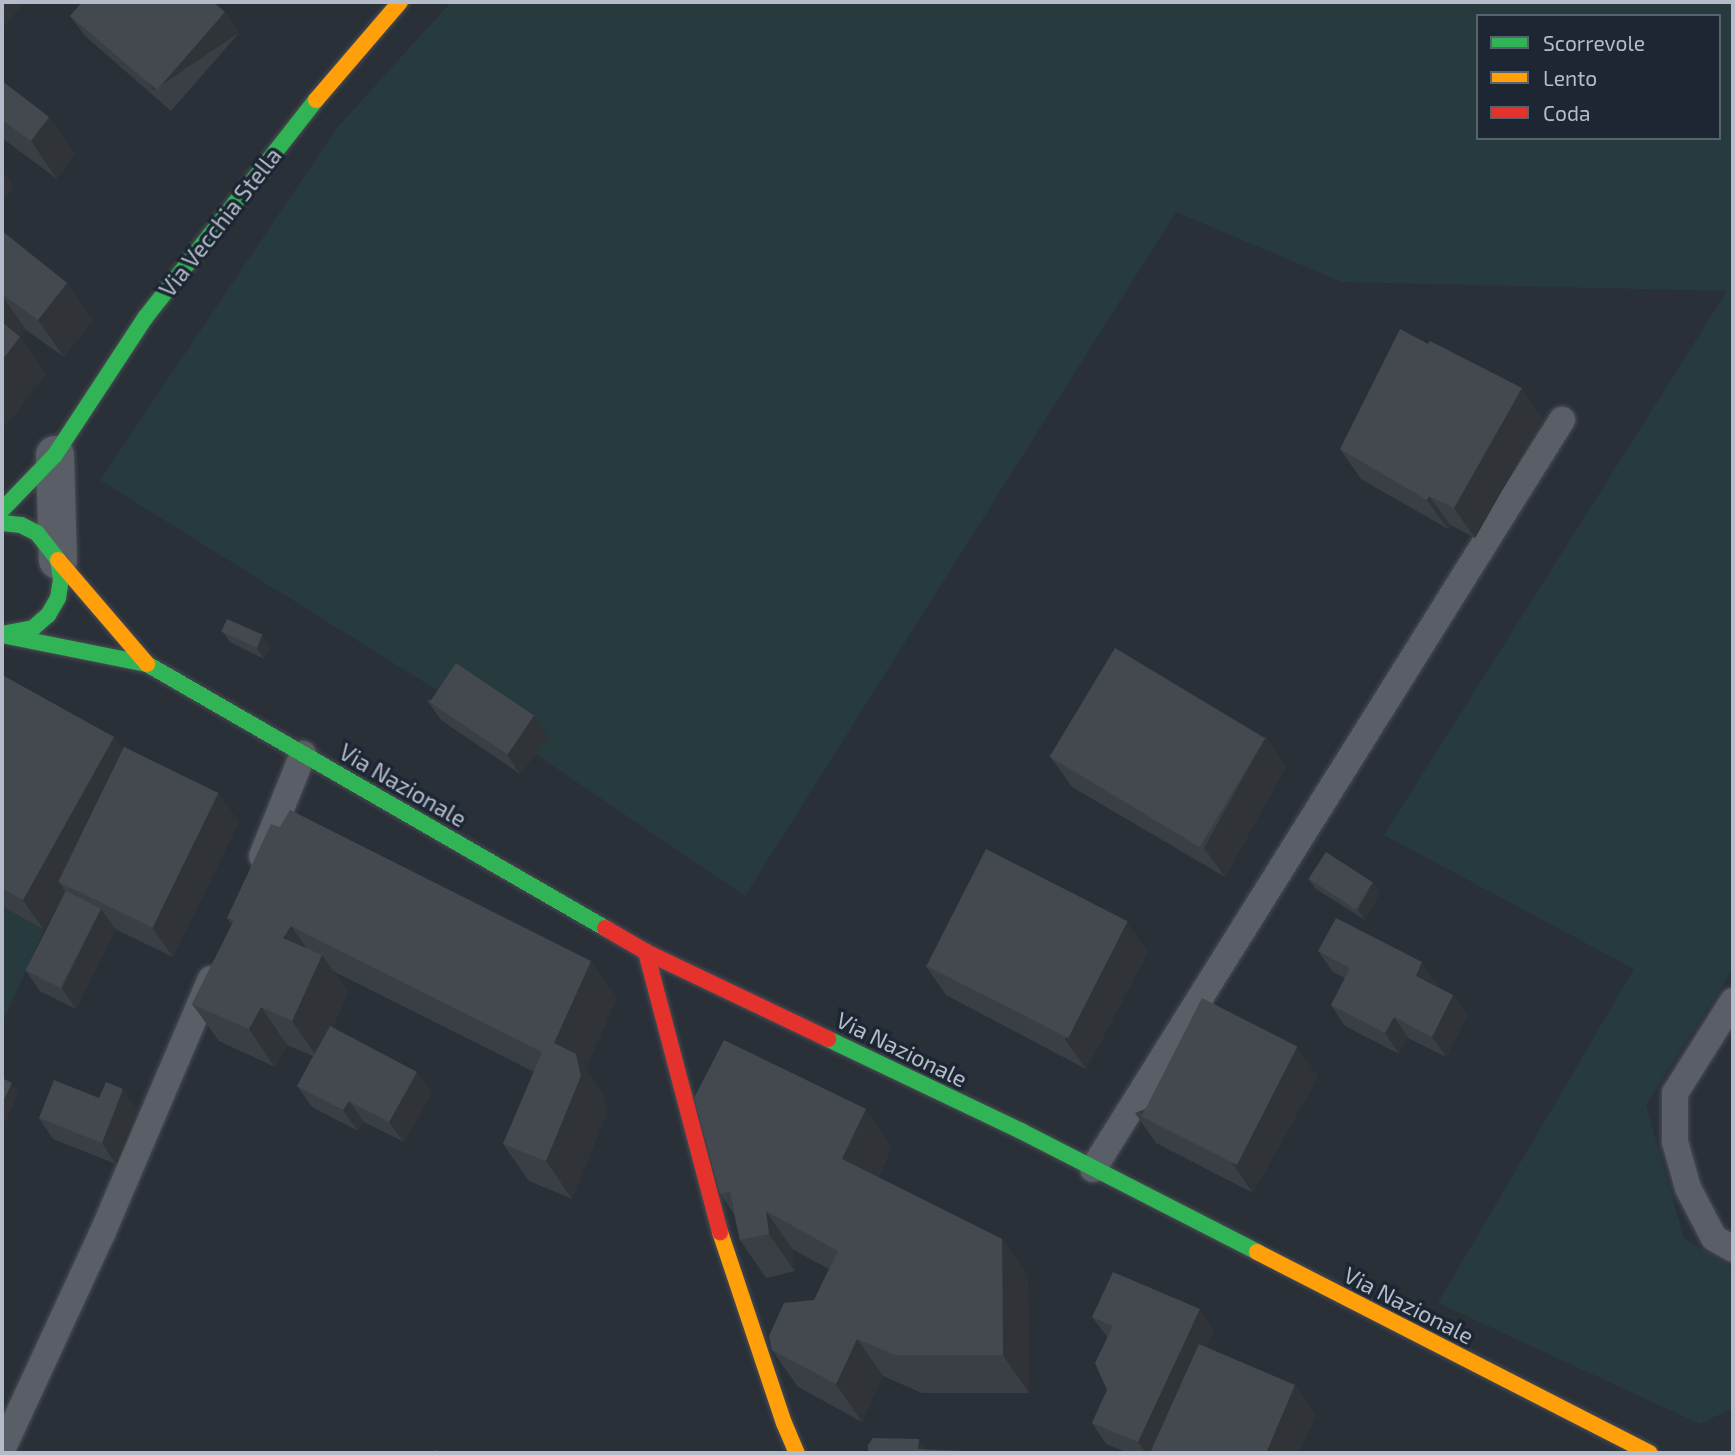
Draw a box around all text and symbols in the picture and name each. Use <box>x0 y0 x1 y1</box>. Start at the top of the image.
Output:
legend <box>1476 14 1721 140</box>
text: Scorrevole <box>1543 30 1645 55</box>
text: Lento <box>1543 65 1597 90</box>
text: Coda <box>1543 100 1590 125</box>
street label: Via Vecchia Stella <box>153 142 287 302</box>
street label: Via Nazionale <box>335 738 471 832</box>
street label: Via Nazionale <box>832 1005 972 1093</box>
street label: Via Nazionale <box>1339 1260 1479 1350</box>

